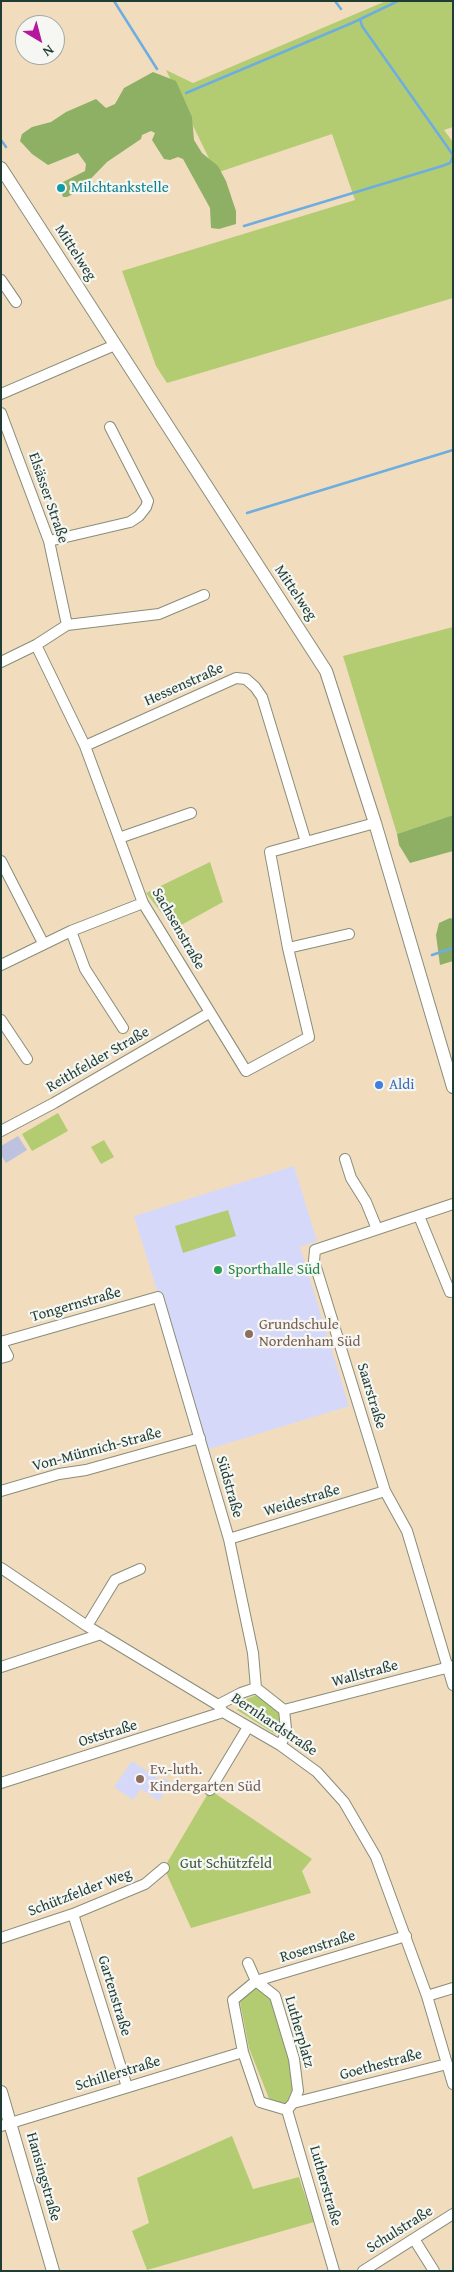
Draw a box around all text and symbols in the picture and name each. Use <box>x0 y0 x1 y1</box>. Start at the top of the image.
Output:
north arrow <box>15 15 65 65</box>
text: N <box>39 40 58 62</box>
place label: Milchtankstelle <box>71 179 169 197</box>
marker: Milchtankstelle <box>55 182 67 194</box>
street label: Mittelweg <box>50 222 100 284</box>
street label: Elsässer Straße <box>24 450 72 546</box>
street label: Mittelweg <box>270 562 320 624</box>
street label: Hessenstraße <box>142 660 226 710</box>
street label: Sachsenstraße <box>147 885 209 973</box>
street label: Reithfelder Straße <box>43 1023 153 1097</box>
place label: Aldi <box>389 1076 415 1094</box>
marker: Aldi <box>373 1079 385 1091</box>
place label: Sporthalle Süd <box>228 1261 320 1279</box>
marker: Sporthalle Süd <box>212 1264 224 1276</box>
street label: Tongernstraße <box>29 1284 123 1326</box>
place label: Grundschule Nordenham Süd <box>259 1316 360 1351</box>
marker: Grundschule Nordenham Süd <box>243 1328 255 1340</box>
street label: Saarstraße <box>352 1361 390 1431</box>
street label: Von-Münnich-Straße <box>30 1424 164 1476</box>
street label: Südstraße <box>212 1454 246 1520</box>
street label: Weidestraße <box>262 1481 342 1521</box>
street label: Wallstraße <box>330 1657 400 1691</box>
street label: Bernhardstraße <box>228 1690 320 1760</box>
street label: Oststraße <box>76 1717 140 1751</box>
place label: Ev.-luth. Kindergarten Süd <box>150 1761 261 1796</box>
marker: Ev.-luth. Kindergarten Süd <box>134 1773 146 1785</box>
park label: Gut Schützfeld <box>180 1855 272 1873</box>
street label: Schützfelder Weg <box>26 1865 134 1921</box>
street label: Rosenstraße <box>278 1927 358 1967</box>
street label: Gartenstraße <box>93 1954 135 2038</box>
street label: Lutherplatz <box>280 1994 318 2070</box>
street label: Goethestraße <box>338 2045 424 2085</box>
street label: Schillerstraße <box>73 2052 163 2096</box>
street label: Hansingstraße <box>22 2130 64 2224</box>
street label: Lutherstraße <box>305 2144 345 2228</box>
street label: Schulstraße <box>364 2203 436 2257</box>

